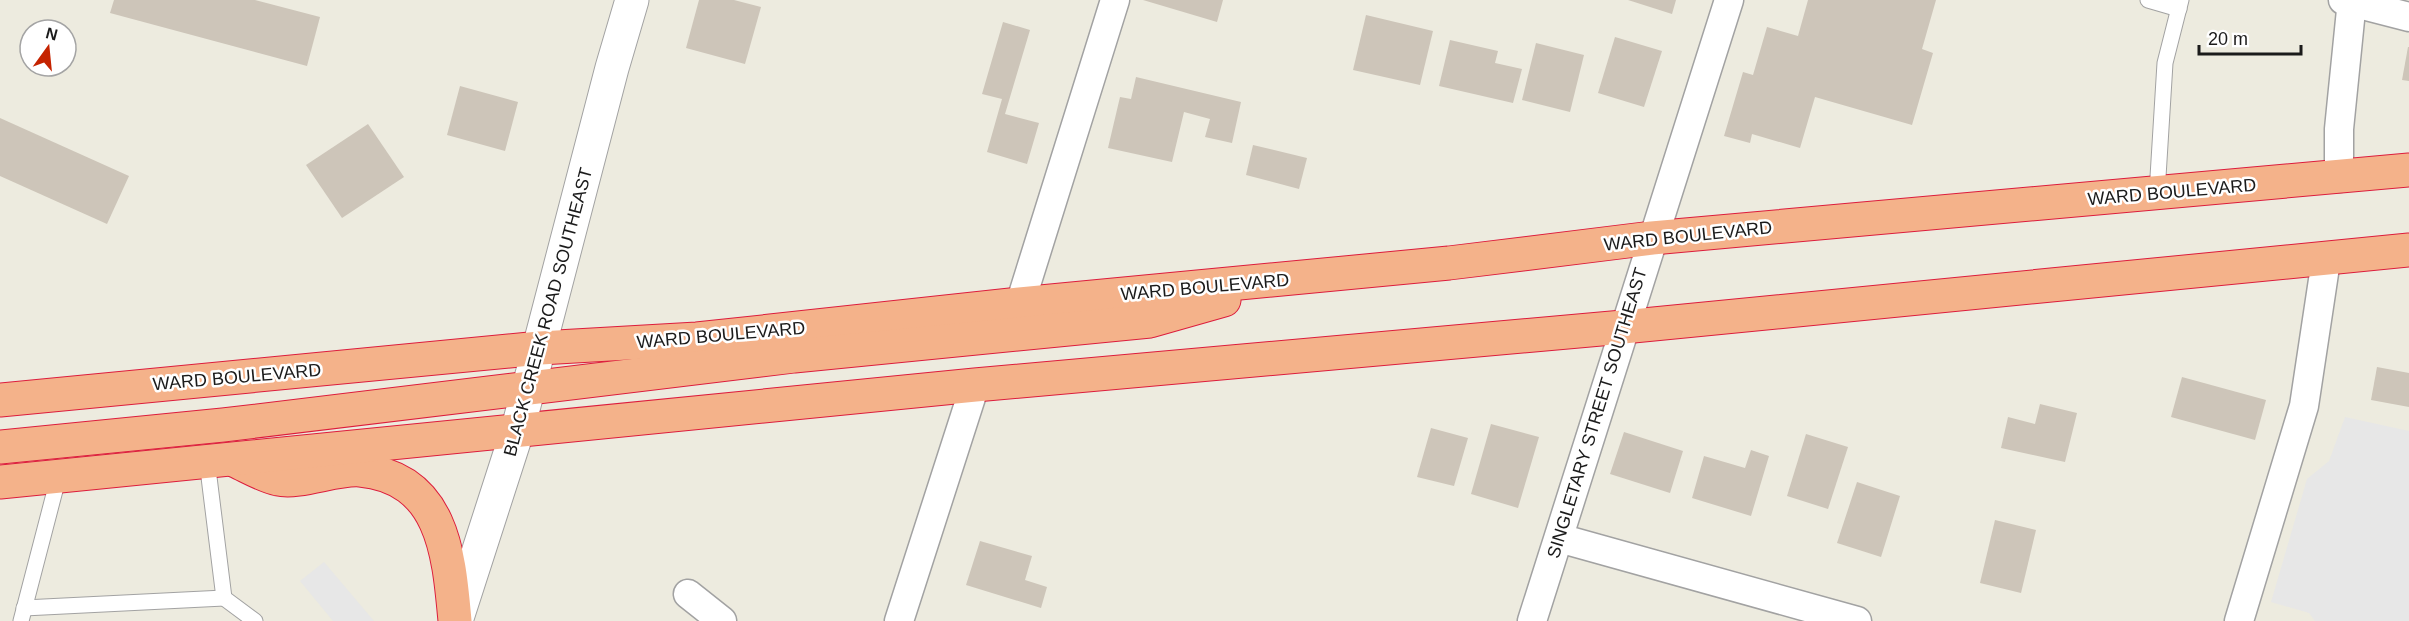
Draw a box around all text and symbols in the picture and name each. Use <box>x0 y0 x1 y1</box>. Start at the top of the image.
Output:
north arrow <box>18 18 78 78</box>
scale bar <box>2199 18 2301 56</box>
text: N <box>44 24 60 44</box>
text: 20 m <box>2208 29 2248 49</box>
street label: BLACK CREEK ROAD SOUTHEAST <box>500 165 596 459</box>
street label: WARD BOULEVARD <box>2087 175 2257 209</box>
street label: WARD BOULEVARD <box>1603 217 1773 255</box>
street label: SINGLETARY STREET SOUTHEAST <box>1543 265 1651 561</box>
street label: WARD BOULEVARD <box>1120 270 1290 304</box>
street label: WARD BOULEVARD <box>636 318 806 352</box>
street label: WARD BOULEVARD <box>152 360 322 394</box>

